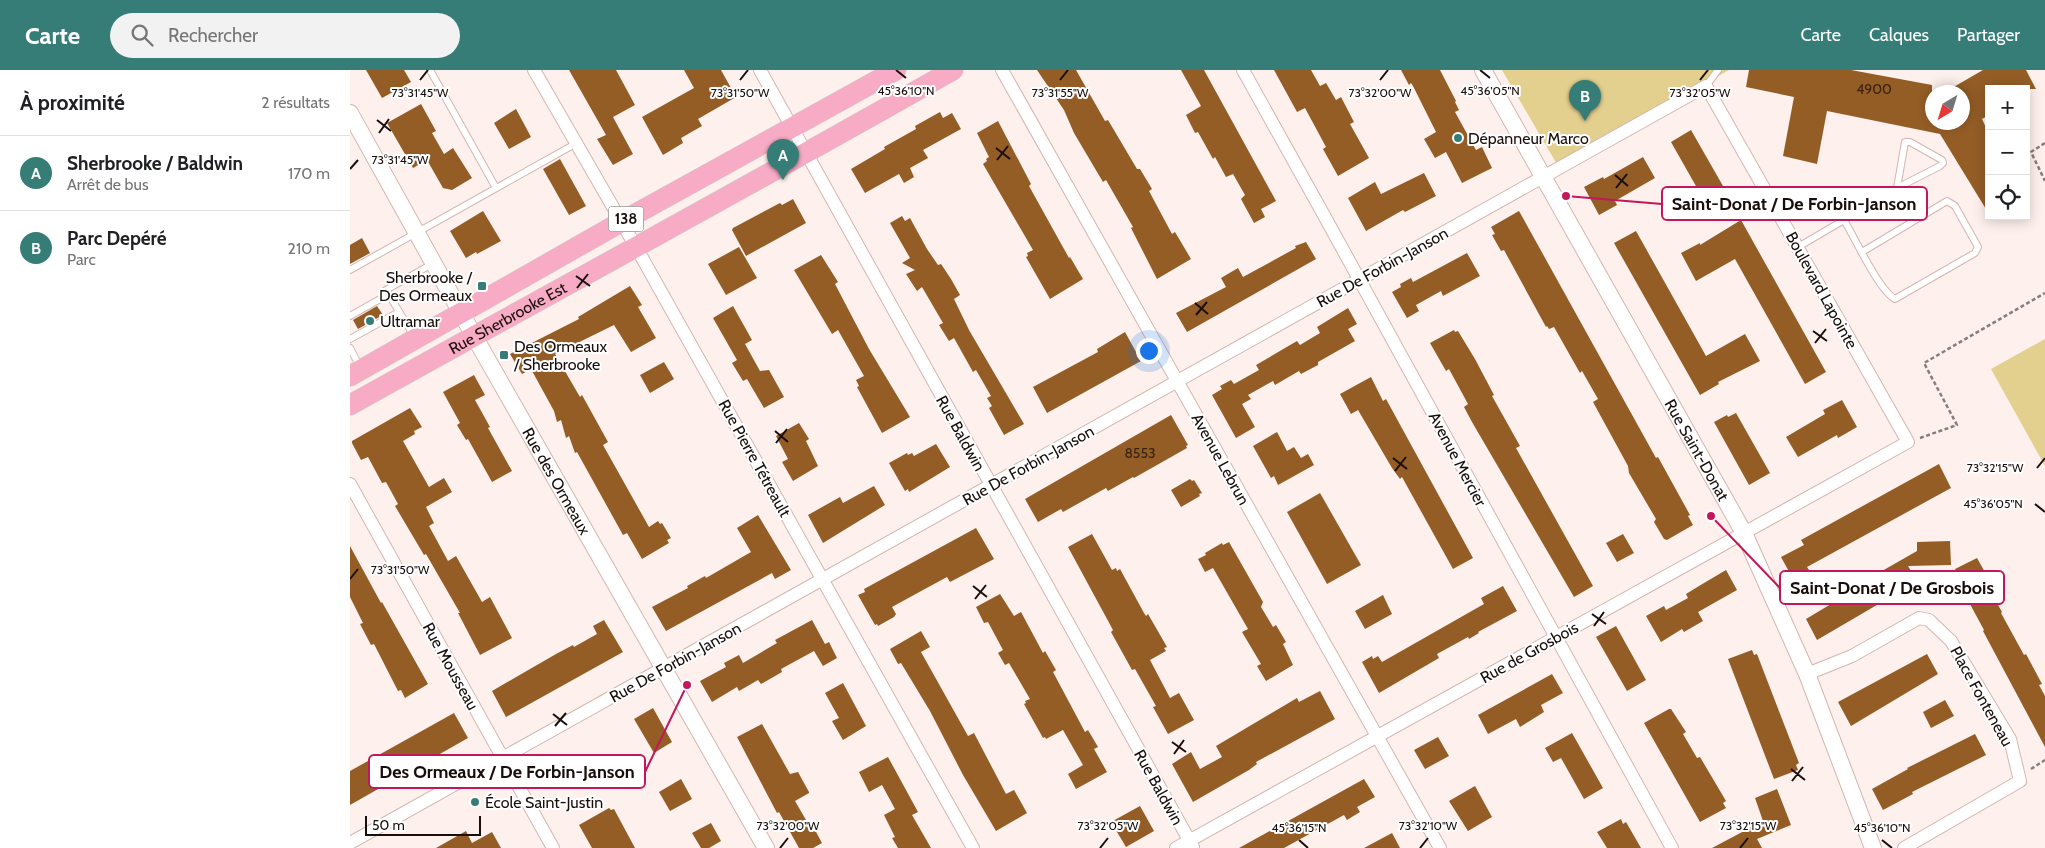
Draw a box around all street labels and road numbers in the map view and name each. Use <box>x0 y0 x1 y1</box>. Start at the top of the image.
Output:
road number: 138 <box>608 206 644 232</box>
street label: Rue De Forbin-Janson <box>1313 223 1451 311</box>
street label: Boulevard Lapointe <box>1782 229 1862 352</box>
street label: Rue Sherbrooke Est <box>446 278 571 358</box>
street label: Rue Baldwin <box>932 392 989 474</box>
street label: Rue Pierre Tétreault <box>714 396 795 521</box>
street label: Rue Saint-Donat <box>1661 396 1733 505</box>
street label: Avenue Mercier <box>1425 409 1491 510</box>
street label: Avenue Lebrun <box>1188 410 1254 508</box>
street label: Rue De Forbin-Janson <box>959 421 1097 509</box>
street label: Rue des Ormeaux <box>518 424 594 538</box>
street label: Rue De Forbin-Janson <box>606 618 744 706</box>
street label: Rue de Grosbois <box>1477 618 1582 687</box>
street label: Rue Mousseau <box>419 619 482 713</box>
street label: Place Fonteneau <box>1946 643 2017 750</box>
street label: Rue Baldwin <box>1130 746 1187 828</box>

